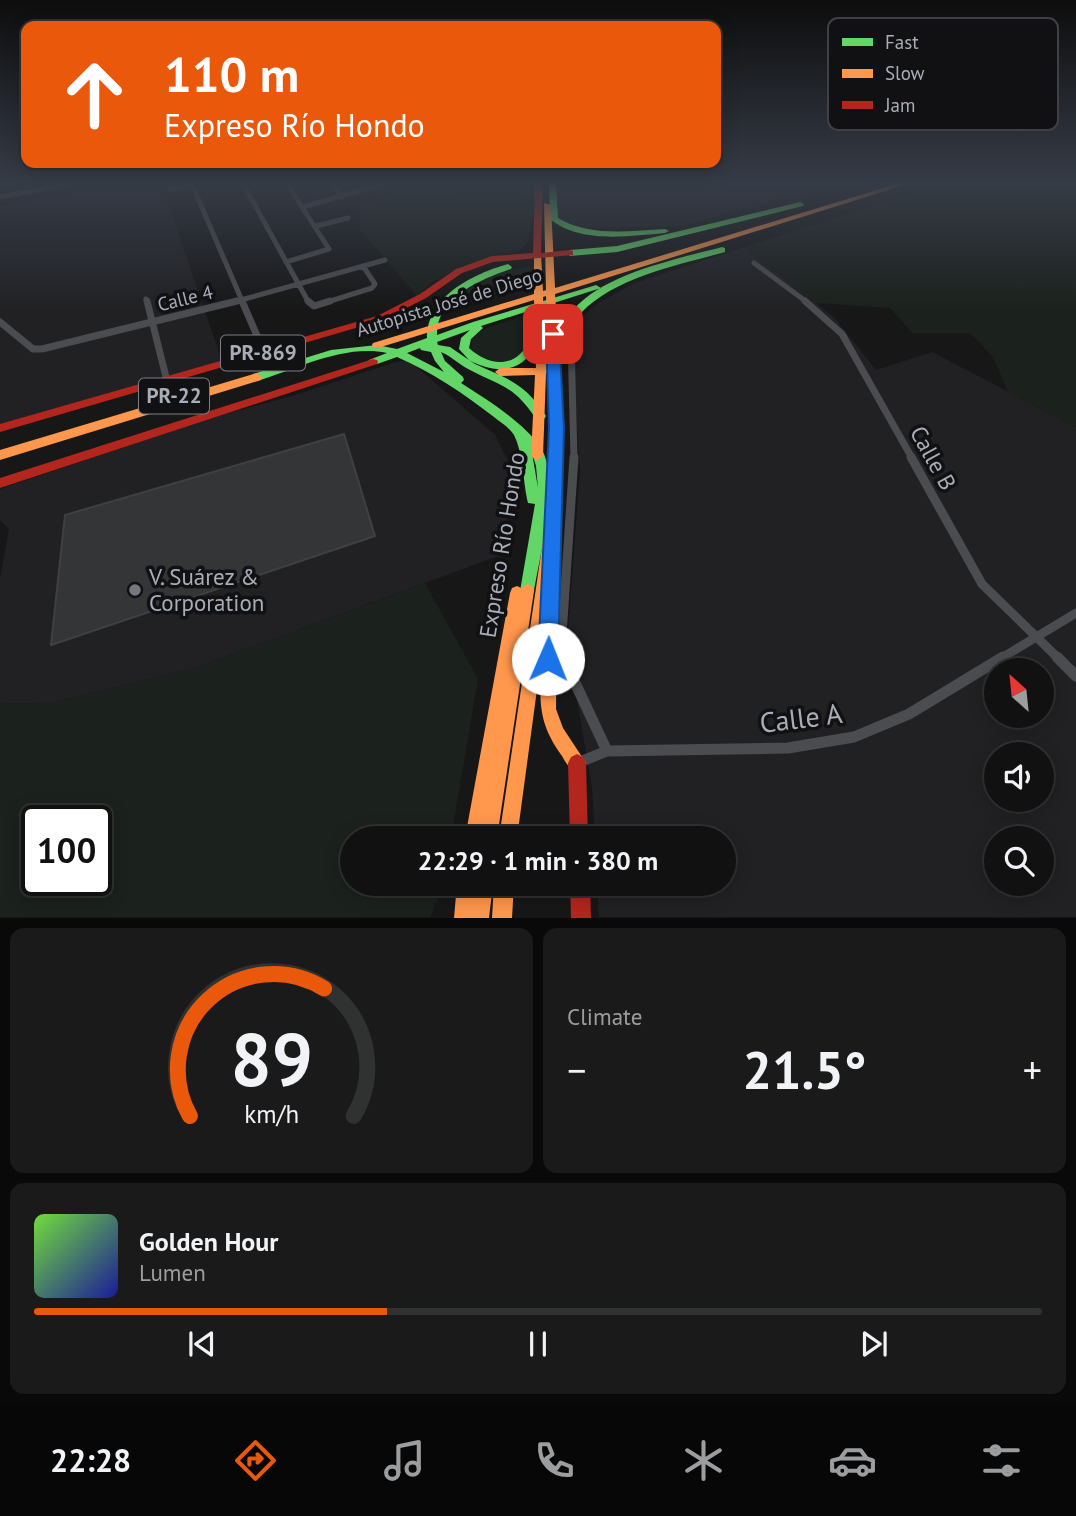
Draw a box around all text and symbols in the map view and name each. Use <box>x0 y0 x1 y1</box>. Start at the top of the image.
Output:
legend <box>828 18 1058 130</box>
text: Fast <box>885 30 919 54</box>
text: 110 m <box>164 42 299 106</box>
icon: ahead <box>49 49 140 140</box>
text: Slow <box>885 61 925 85</box>
text: Jam <box>884 93 915 117</box>
text: Expreso Río Hondo <box>164 104 425 146</box>
street label: Autopista José de Diego <box>353 262 545 342</box>
street label: Calle 4 <box>155 280 215 316</box>
pin <box>523 304 583 364</box>
icon: arrive <box>534 315 572 353</box>
road number: PR-869 <box>221 336 305 370</box>
road number: PR-22 <box>139 378 209 414</box>
street label: Calle B <box>904 421 963 495</box>
street label: Expreso Río Hondo <box>473 450 530 640</box>
place label: V. Suárez & Corporation <box>148 562 264 617</box>
marker: V. Suárez & Corporation <box>127 582 143 598</box>
position arrow <box>511 622 585 696</box>
north arrow <box>984 658 1054 728</box>
map controls <box>984 658 1054 896</box>
street label: Calle A <box>758 694 845 741</box>
button: sound <box>984 742 1054 812</box>
speed limit sign: 100 <box>21 805 112 896</box>
button: search <box>984 826 1054 896</box>
text: 22:29 · 1 min · 380 m <box>418 844 658 877</box>
text: Climate <box>567 1002 642 1031</box>
text: 89 <box>230 1013 313 1107</box>
text: 21.5° <box>743 1036 866 1103</box>
text: − <box>567 1045 586 1094</box>
text: + <box>1023 1045 1042 1094</box>
text: km/h <box>244 1098 299 1130</box>
text: Golden Hour <box>139 1225 278 1258</box>
text: Lumen <box>139 1258 206 1287</box>
icon: previous <box>183 1325 221 1363</box>
icon: pause <box>519 1325 557 1363</box>
icon: next <box>855 1325 893 1363</box>
icon: directions <box>231 1436 280 1485</box>
icon: music <box>380 1436 429 1485</box>
icon: phone <box>530 1436 579 1485</box>
icon: climate <box>679 1436 728 1485</box>
icon: car <box>828 1436 877 1485</box>
icon: filters <box>977 1436 1026 1485</box>
text: 22:28 <box>50 1439 131 1481</box>

